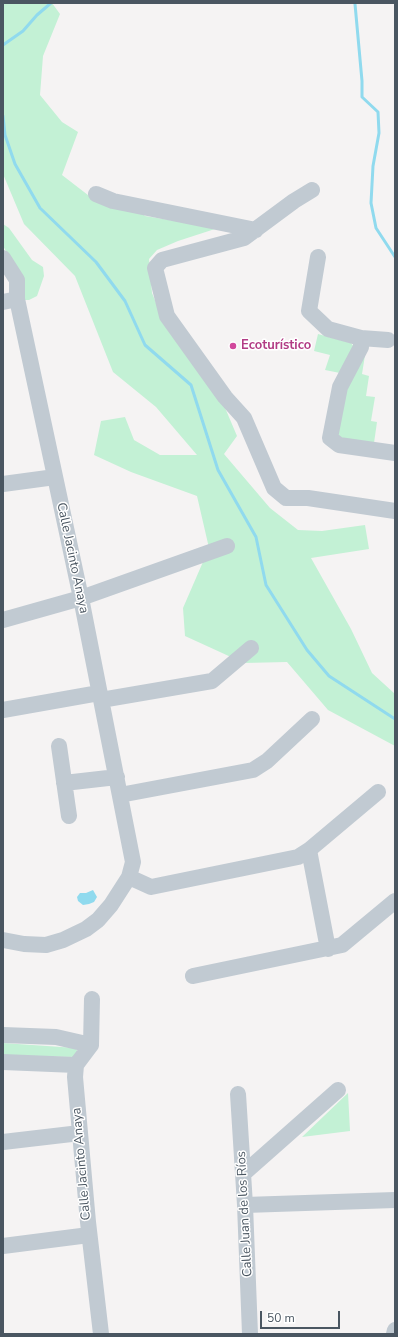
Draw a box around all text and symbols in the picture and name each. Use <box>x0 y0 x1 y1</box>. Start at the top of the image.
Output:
place label: Ecoturístico <box>241 338 311 354</box>
marker: Ecoturístico <box>228 341 238 351</box>
street label: Calle Jacinto Anaya <box>53 501 91 615</box>
street label: Calle Jacinto Anaya <box>69 1107 95 1221</box>
street label: Calle Juan de los Ríos <box>234 1151 256 1277</box>
scale bar <box>262 1303 342 1329</box>
text: 50 m <box>267 1310 295 1326</box>

